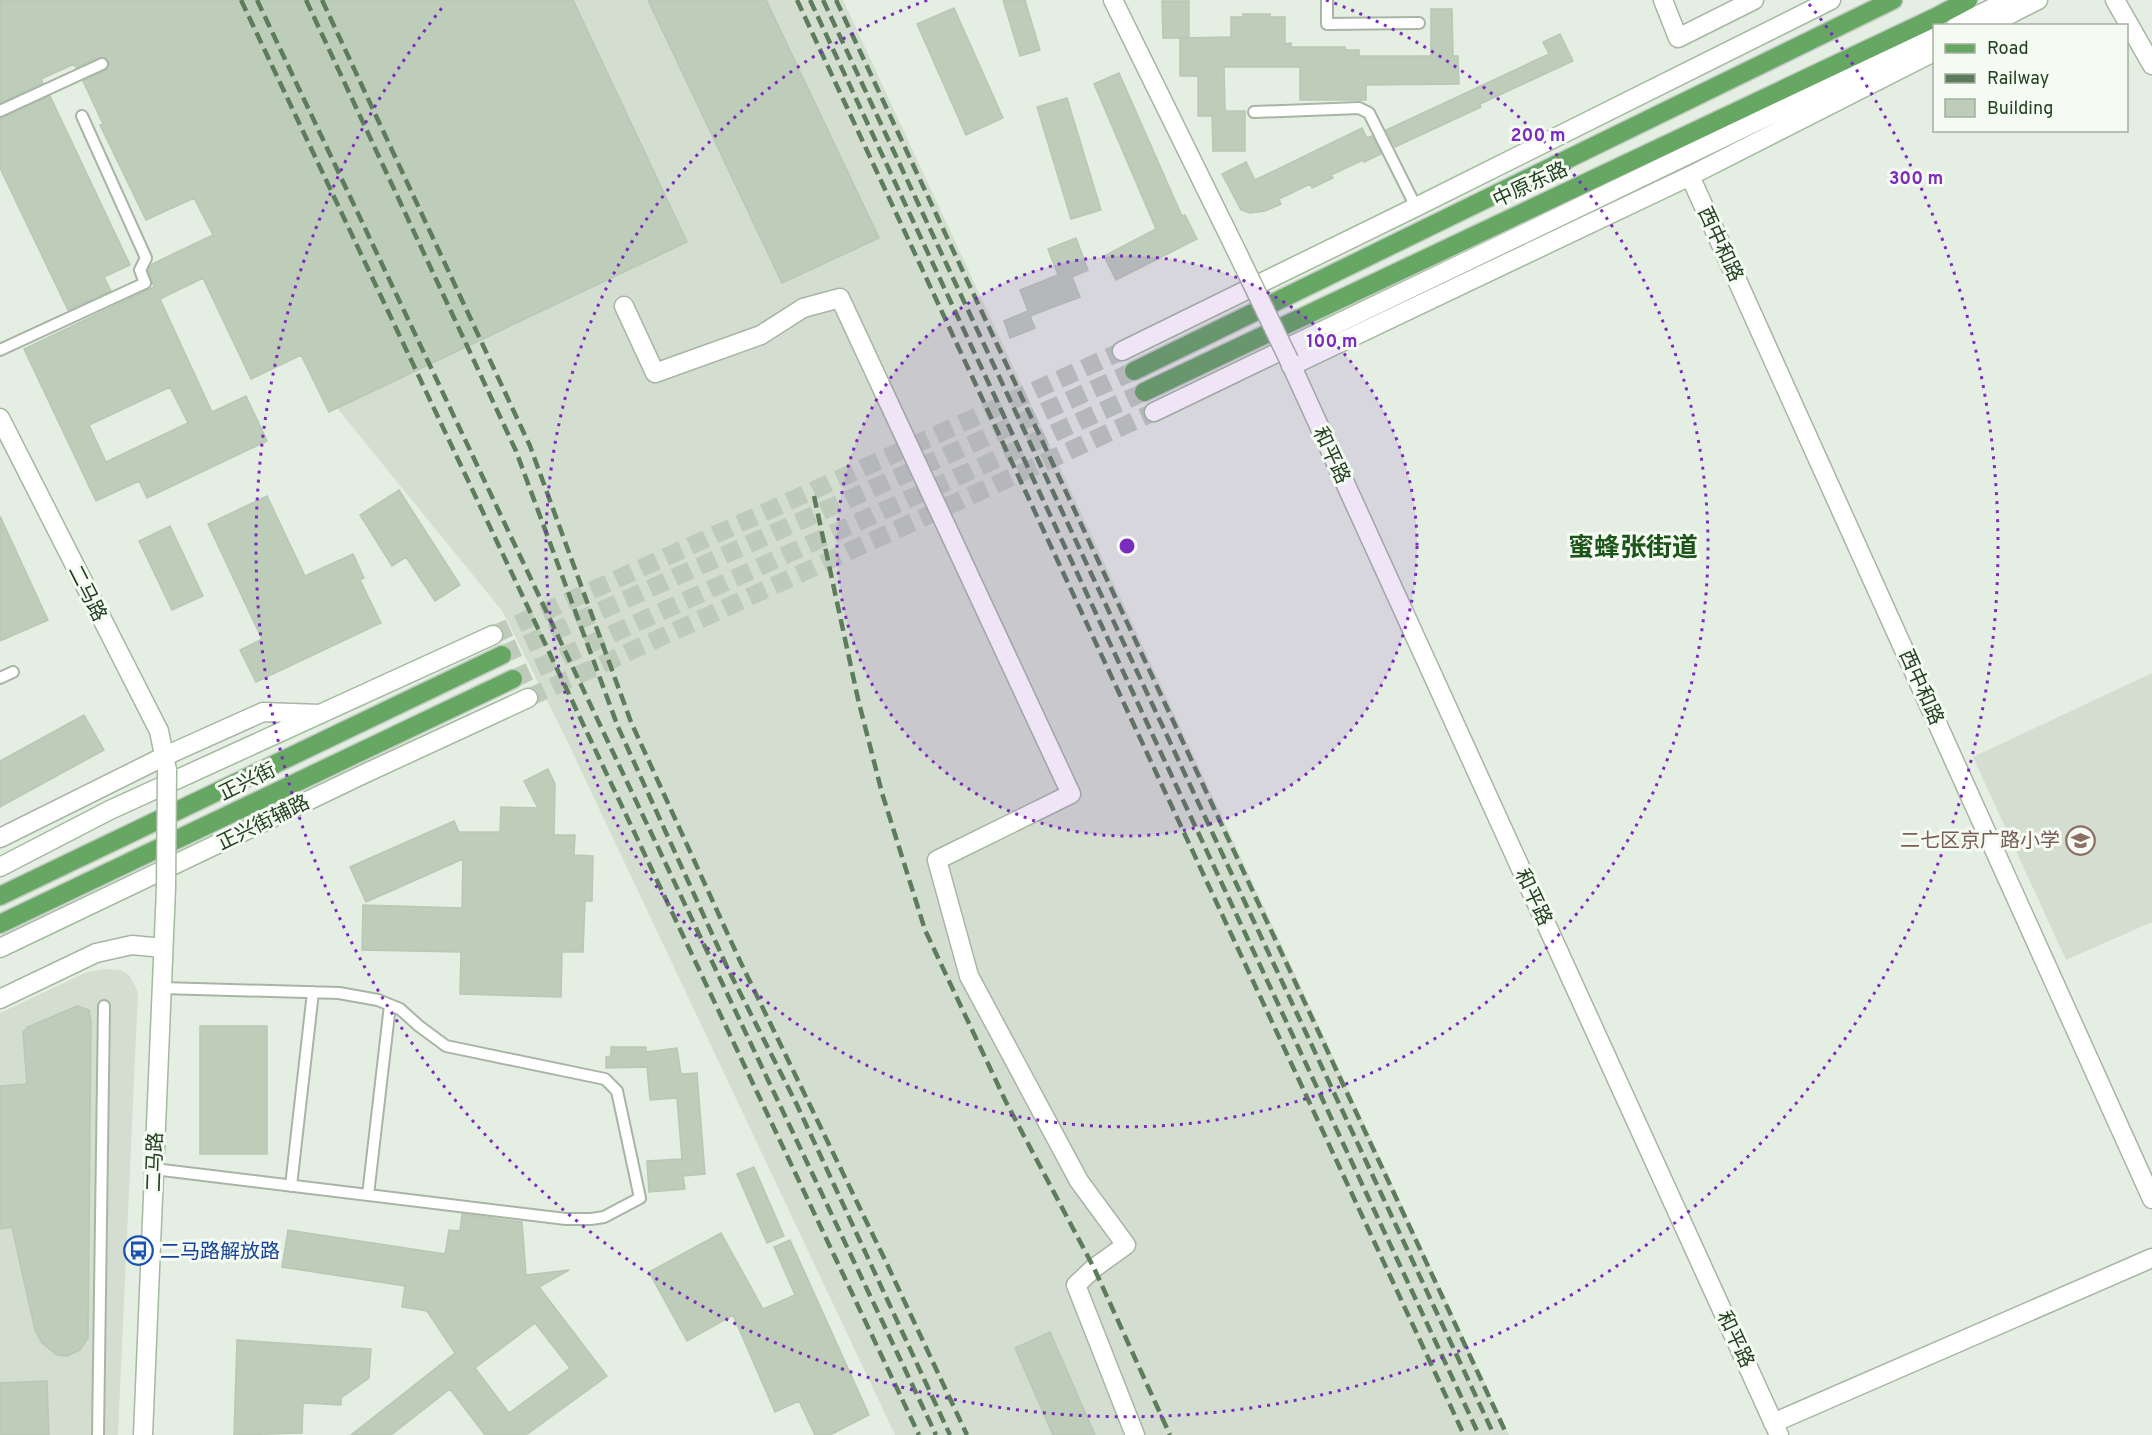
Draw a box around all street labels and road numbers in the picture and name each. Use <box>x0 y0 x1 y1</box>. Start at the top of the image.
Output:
street label: 中原东路 <box>1489 157 1573 214</box>
street label: 西中和路 <box>1691 203 1748 287</box>
street label: 和平路 <box>1306 423 1355 489</box>
street label: 二马路 <box>61 561 111 627</box>
street label: 西中和路 <box>1892 646 1948 730</box>
street label: 正兴街 <box>215 758 281 808</box>
street label: 正兴街辅路 <box>213 790 315 857</box>
street label: 和平路 <box>1508 865 1557 931</box>
street label: 二马路 <box>142 1132 170 1193</box>
street label: 和平路 <box>1710 1307 1759 1373</box>

